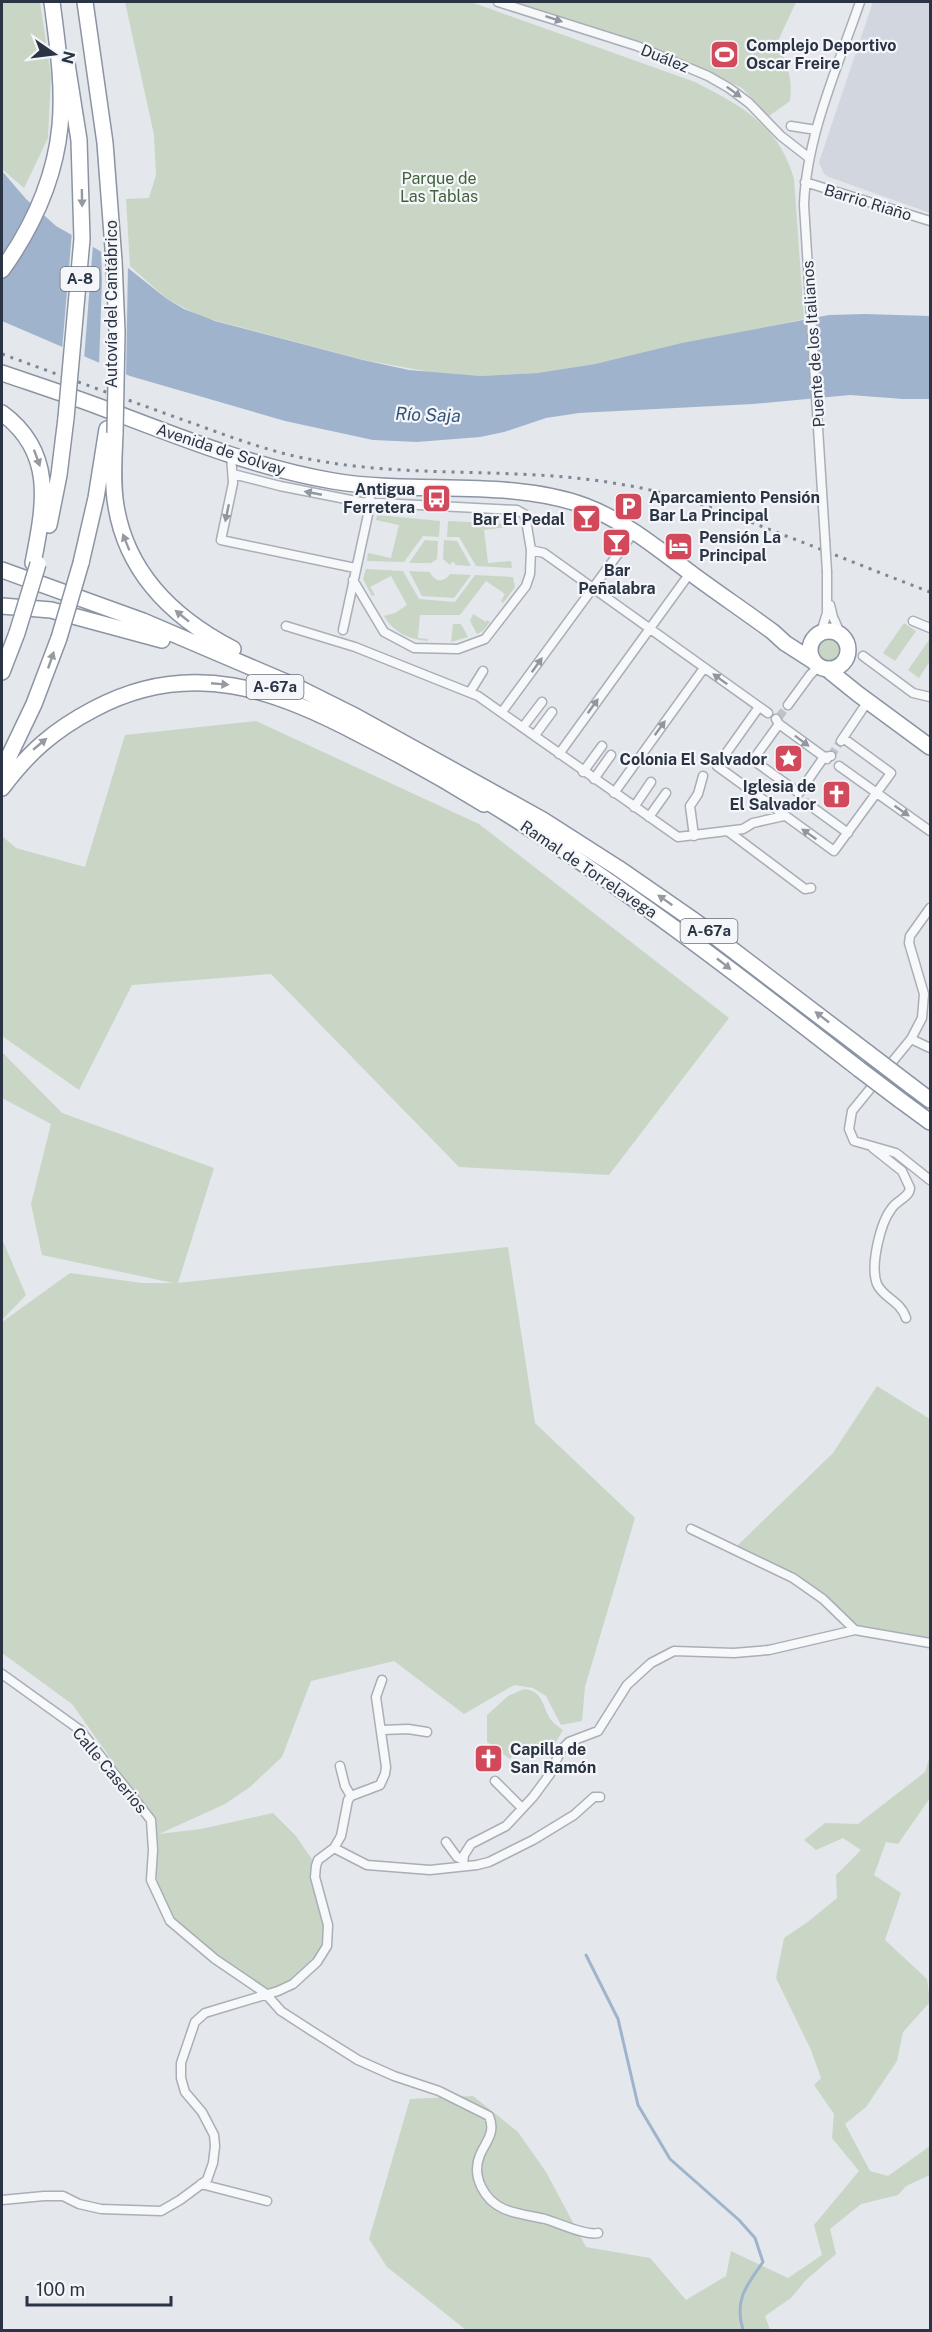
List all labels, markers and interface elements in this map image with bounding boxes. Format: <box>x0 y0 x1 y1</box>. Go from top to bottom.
one-way arrow <box>545 15 563 24</box>
north arrow <box>24 24 84 84</box>
place label: Complejo Deportivo Oscar Freire <box>746 36 897 73</box>
sports icon: Complejo Deportivo Oscar Freire <box>709 38 741 70</box>
street label: Duález <box>638 40 692 77</box>
text: N <box>57 49 79 66</box>
one-way arrow <box>725 86 741 98</box>
park label: Parque de Las Tablas <box>400 169 478 206</box>
street label: Barrio Riaño <box>822 180 914 225</box>
one-way arrow <box>77 189 87 208</box>
street label: Autovía del Cantábrico <box>102 220 121 388</box>
street label: Puente de los Italianos <box>798 260 829 428</box>
road number: A-8 <box>60 267 100 291</box>
water label: Río Saja <box>395 403 461 426</box>
street label: Avenida de Solvay <box>154 420 288 479</box>
one-way arrow <box>32 450 42 468</box>
place label: Antigua Ferretera <box>343 480 415 517</box>
bus stop icon: Antigua Ferretera <box>420 482 452 514</box>
one-way arrow <box>303 488 322 497</box>
place label: Aparcamiento Pensión Bar La Principal <box>649 488 820 525</box>
parking icon: Aparcamiento Pensión Bar La Principal <box>612 490 644 522</box>
bar icon: Bar El Pedal <box>570 503 602 535</box>
one-way arrow <box>222 504 231 523</box>
place label: Bar El Pedal <box>472 510 565 529</box>
bar icon: Bar Peñalabra <box>601 526 633 558</box>
place label: Pensión La Principal <box>699 528 781 565</box>
hotel icon: Pensión La Principal <box>662 530 694 562</box>
one-way arrow <box>121 533 131 551</box>
place label: Bar Peñalabra <box>578 561 656 598</box>
one-way arrow <box>174 609 190 622</box>
one-way arrow <box>47 651 56 669</box>
one-way arrow <box>531 657 543 673</box>
one-way arrow <box>713 673 729 685</box>
road number: A-67a <box>246 675 304 699</box>
one-way arrow <box>210 679 229 689</box>
one-way arrow <box>587 699 599 715</box>
one-way arrow <box>654 721 666 737</box>
one-way arrow <box>794 734 809 746</box>
one-way arrow <box>32 738 47 751</box>
place icon: Colonia El Salvador <box>772 743 804 775</box>
place label: Colonia El Salvador <box>619 750 767 769</box>
place label: Iglesia de El Salvador <box>730 777 816 814</box>
church icon: Iglesia de El Salvador <box>821 779 853 811</box>
one-way arrow <box>894 805 910 816</box>
street label: Ramal de Torrelavega <box>517 817 661 922</box>
one-way arrow <box>802 828 818 840</box>
one-way arrow <box>658 894 674 906</box>
road number: A-67a <box>680 919 738 943</box>
one-way arrow <box>716 958 732 971</box>
one-way arrow <box>814 1012 829 1024</box>
street label: Calle Caserios <box>68 1724 151 1817</box>
place label: Capilla de San Ramón <box>510 1740 596 1777</box>
church icon: Capilla de San Ramón <box>473 1742 505 1774</box>
scale bar <box>27 2269 171 2307</box>
text: 100 m <box>36 2279 85 2300</box>

